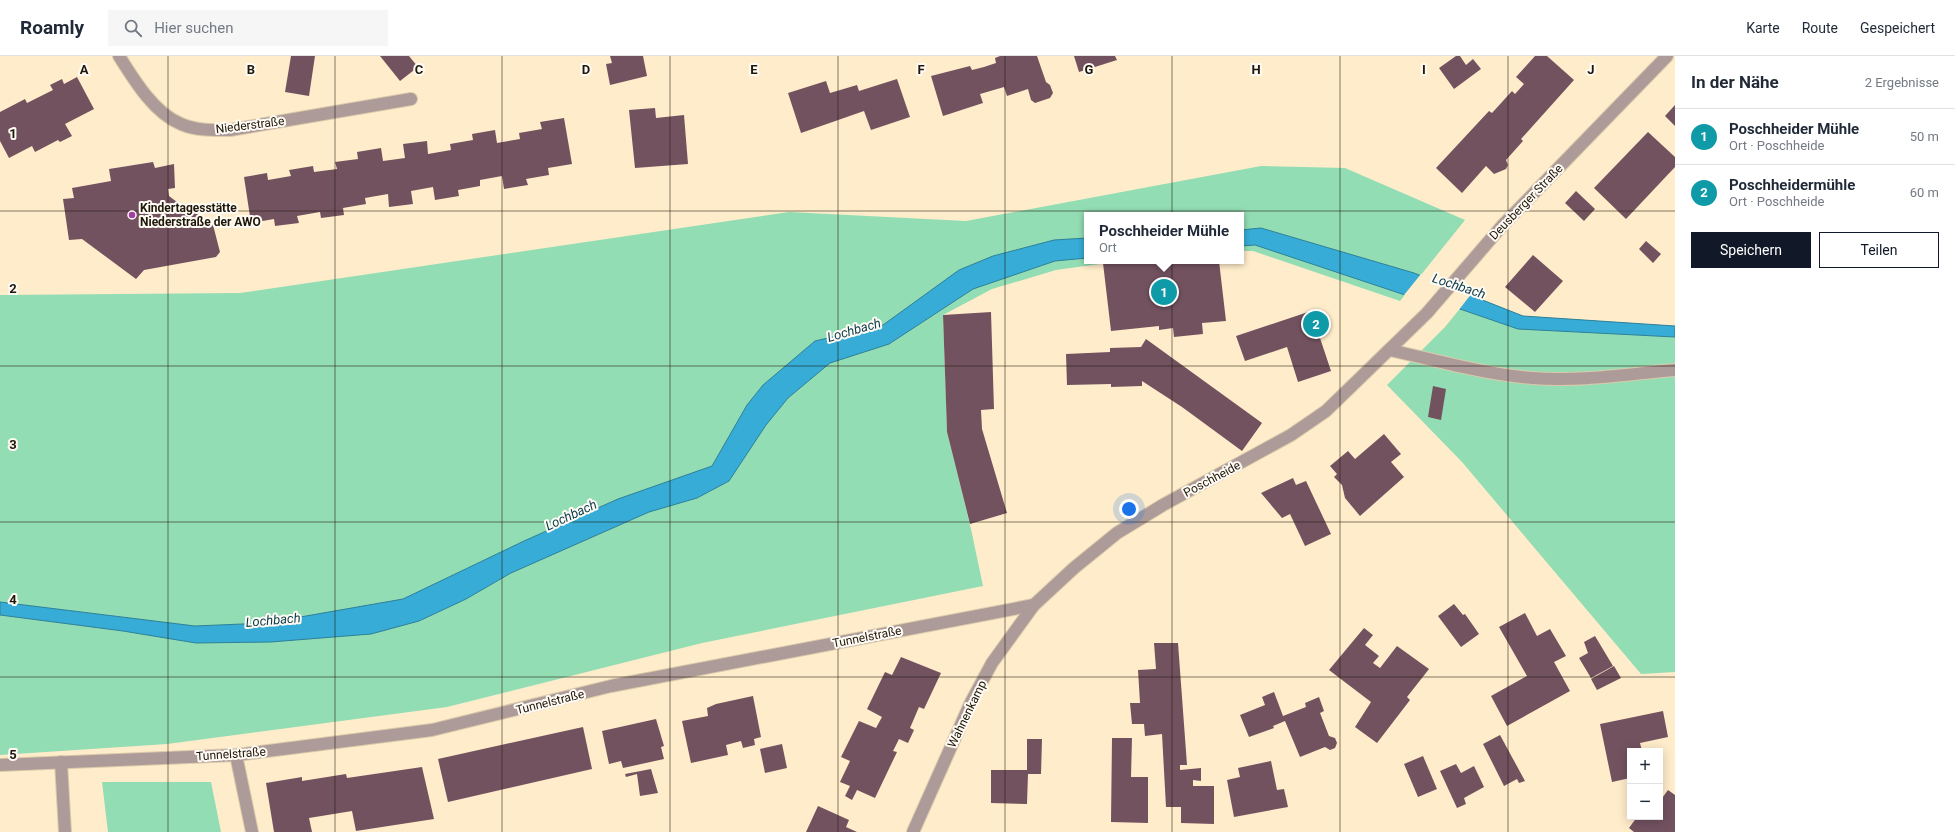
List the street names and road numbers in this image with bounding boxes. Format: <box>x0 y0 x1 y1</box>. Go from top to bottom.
street label: Niederstraße <box>215 114 285 136</box>
street label: Deusberger Straße <box>1487 161 1565 243</box>
street label: Poschheide <box>1181 458 1243 500</box>
street label: Tunnelstraße <box>831 623 903 651</box>
street label: Wahnenkamp <box>945 678 989 750</box>
street label: Tunnelstraße <box>514 687 586 717</box>
street label: Tunnelstraße <box>196 745 266 763</box>

